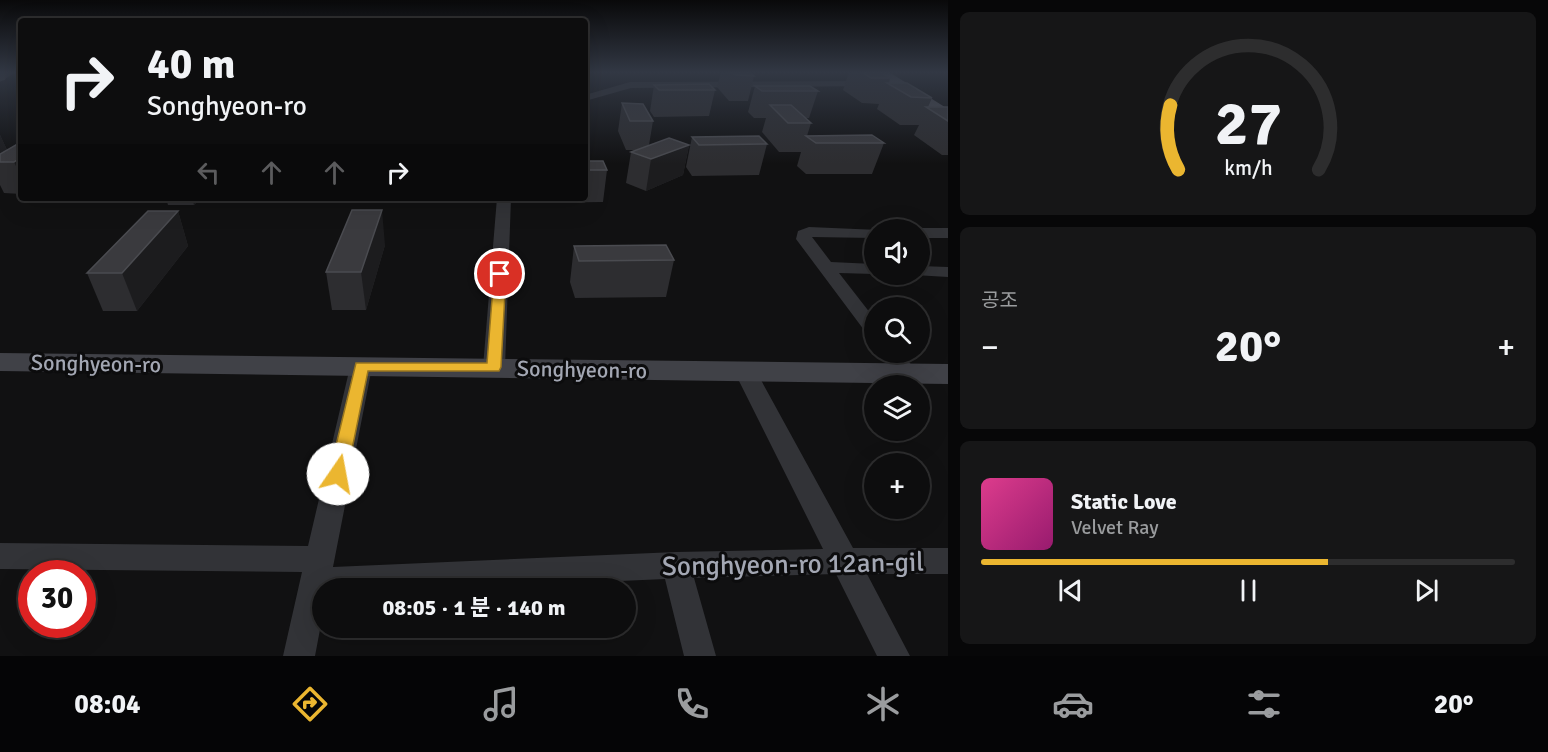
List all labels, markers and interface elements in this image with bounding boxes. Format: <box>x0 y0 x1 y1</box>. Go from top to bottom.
text: 40 m <box>147 39 236 90</box>
icon: right <box>48 42 126 120</box>
text: 27 <box>1214 86 1282 163</box>
text: Songhyeon-ro <box>147 90 307 123</box>
icon: left <box>192 156 225 189</box>
icon: ahead <box>255 156 288 189</box>
icon: ahead <box>318 156 351 189</box>
icon: right <box>381 156 414 189</box>
text: km/h <box>1224 156 1272 182</box>
map controls <box>864 219 930 519</box>
button: sound <box>864 219 930 285</box>
pin <box>474 248 525 299</box>
icon: arrive <box>483 257 516 290</box>
text: 공조 <box>981 288 1018 313</box>
button: search <box>864 297 930 363</box>
text: 20° <box>1215 319 1281 374</box>
text: − <box>981 327 999 368</box>
text: + <box>1497 327 1515 368</box>
street label: Songhyeon-ro <box>31 349 161 378</box>
street label: Songhyeon-ro <box>517 355 647 384</box>
button: layers <box>864 375 930 441</box>
position arrow <box>306 442 370 506</box>
button: + <box>864 453 930 519</box>
text: Static Love <box>1071 488 1177 515</box>
text: Velvet Ray <box>1071 515 1159 540</box>
street label: Songhyeon-ro 12an-gil <box>662 546 924 583</box>
speed limit sign: 30 <box>18 560 96 638</box>
icon: previous <box>1054 574 1087 607</box>
icon: pause <box>1232 574 1265 607</box>
icon: next <box>1410 574 1443 607</box>
text: 08:05 · 1 분 · 140 m <box>382 594 566 621</box>
icon: directions <box>289 683 331 725</box>
icon: music <box>480 683 522 725</box>
icon: phone <box>671 683 713 725</box>
icon: climate <box>862 683 904 725</box>
icon: car <box>1052 683 1094 725</box>
icon: filters <box>1243 683 1285 725</box>
text: 08:04 <box>74 688 141 721</box>
text: 20° <box>1434 688 1474 721</box>

